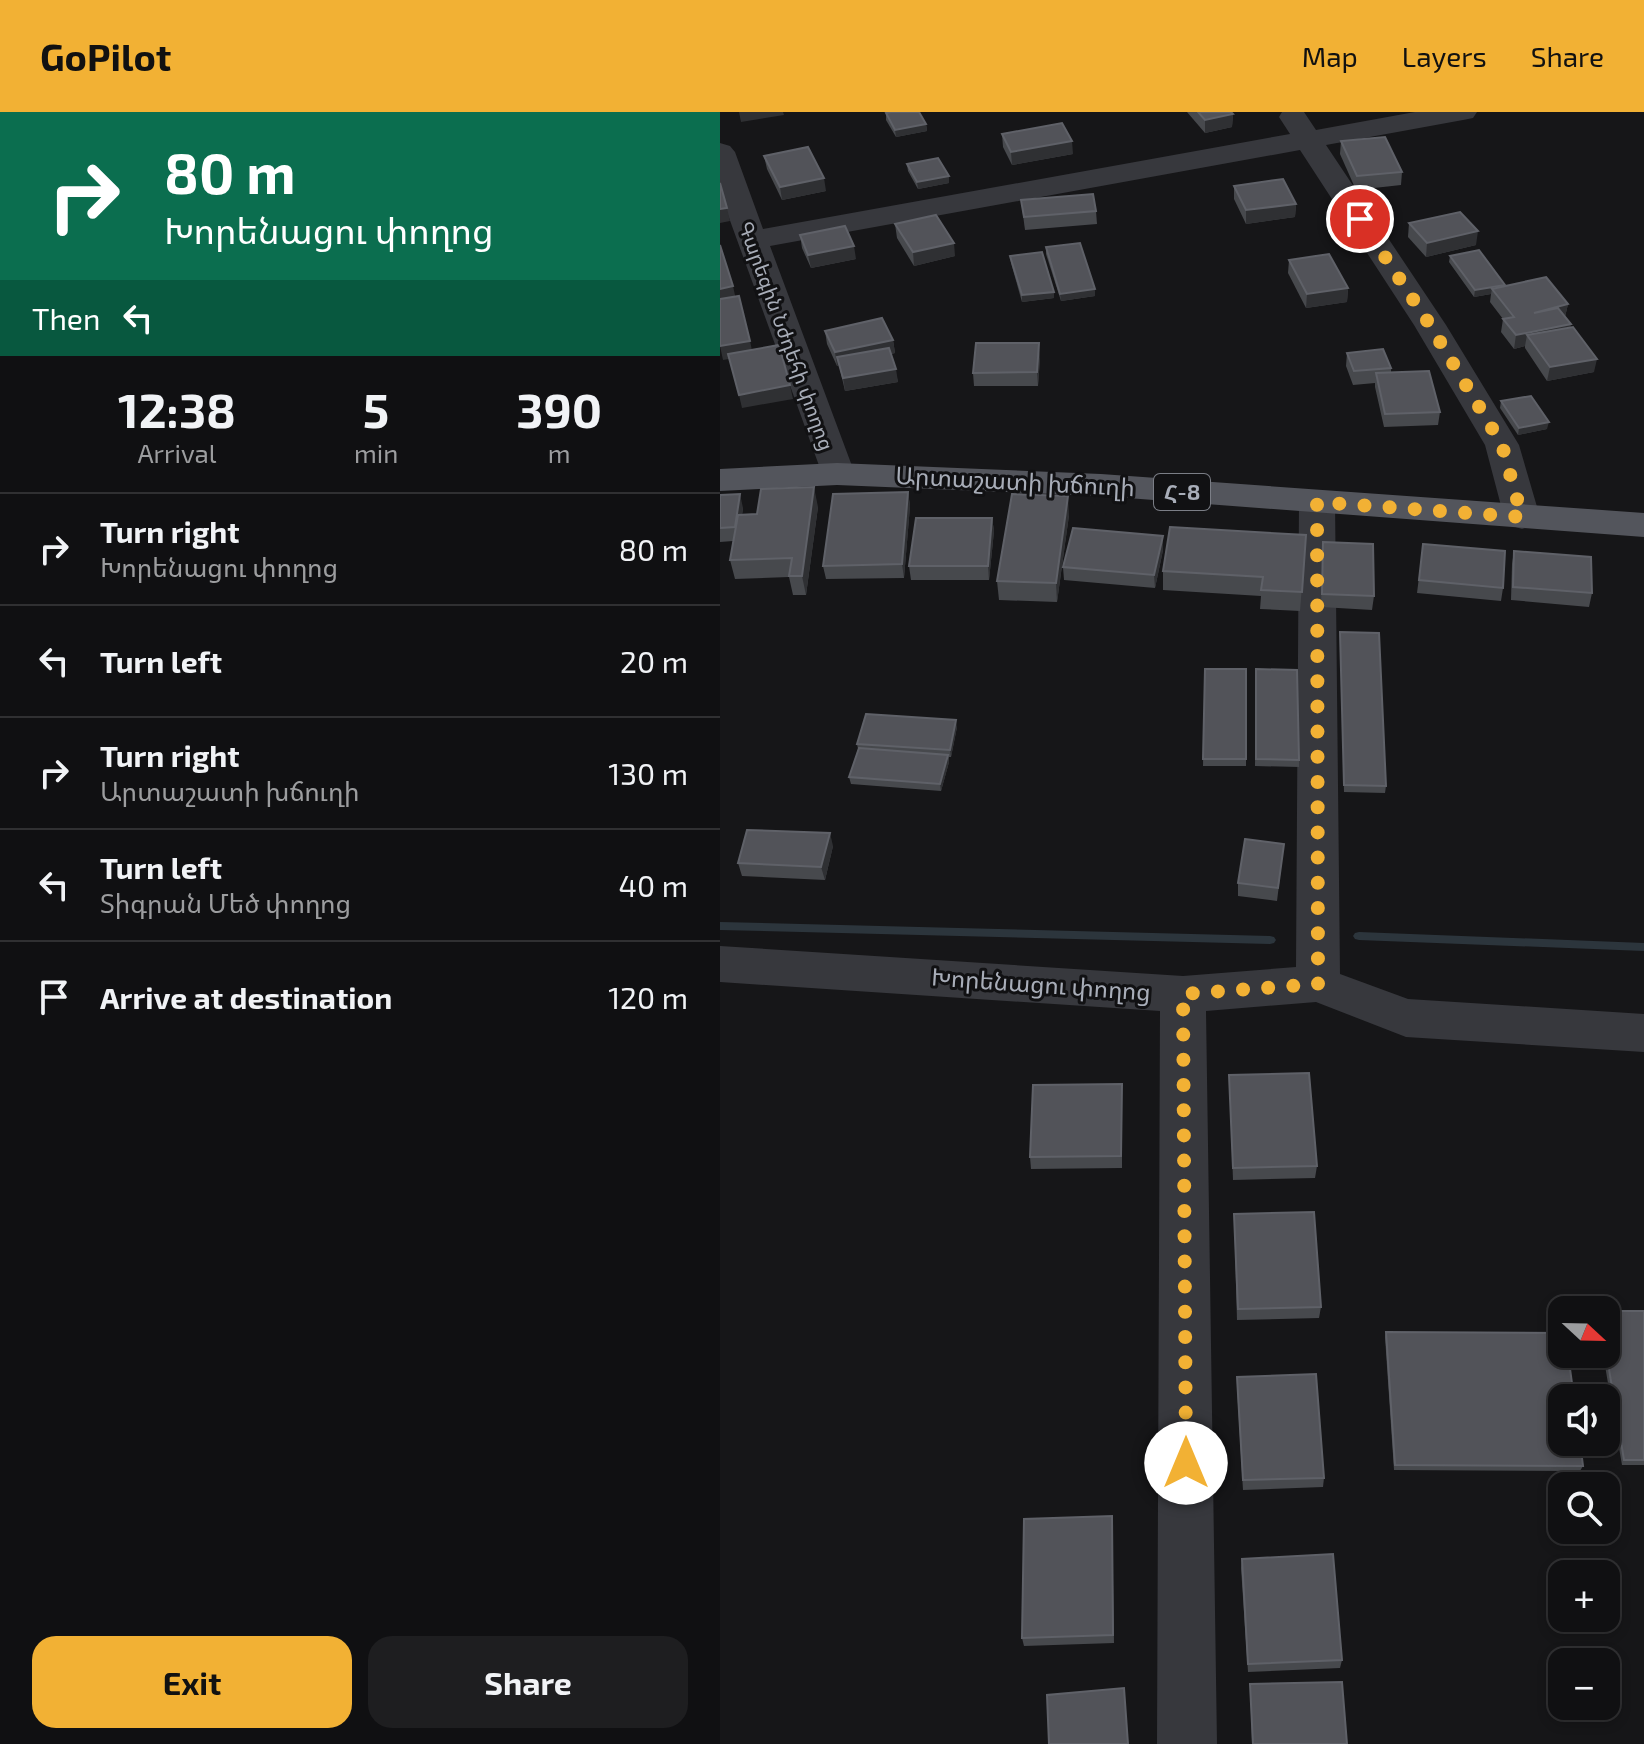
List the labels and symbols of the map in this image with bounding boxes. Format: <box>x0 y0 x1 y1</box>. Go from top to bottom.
pin <box>1326 185 1394 253</box>
street label: Գարեգին Նժդեհի փողոց <box>733 218 840 454</box>
street label: Արտաշատի խճուղի <box>895 460 1136 502</box>
road number: Հ-8 <box>1154 474 1210 510</box>
street label: Խորենացու փողոց <box>930 961 1152 1007</box>
north arrow <box>1548 1296 1620 1368</box>
position arrow <box>1144 1421 1228 1505</box>

